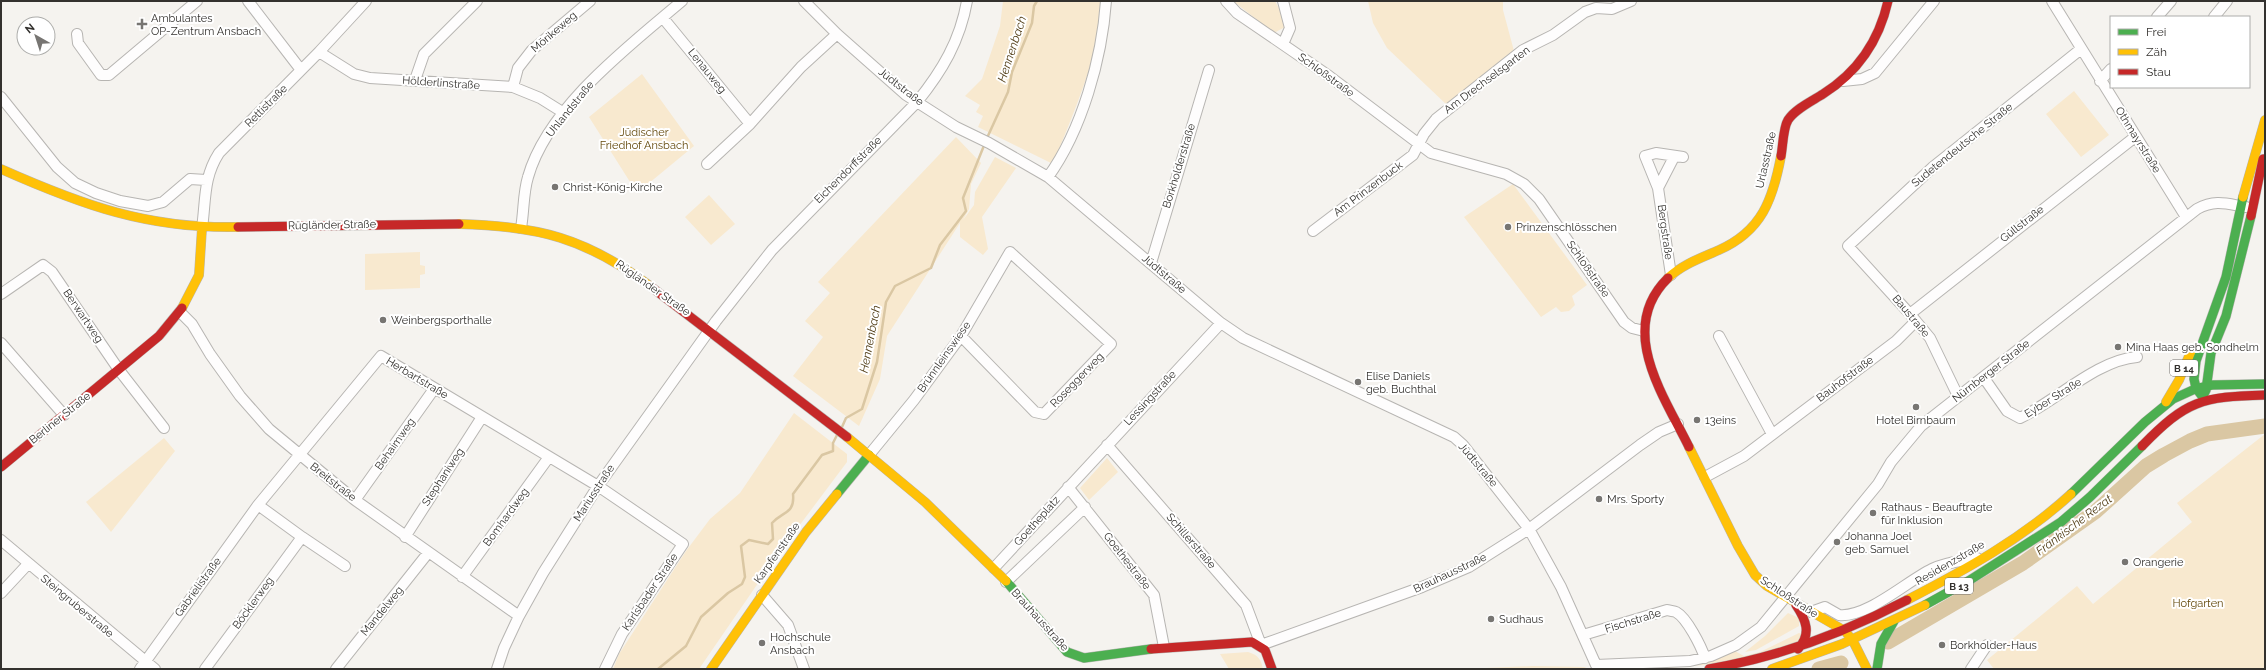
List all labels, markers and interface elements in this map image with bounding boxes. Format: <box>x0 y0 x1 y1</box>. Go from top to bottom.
street label: Mörikeweg <box>529 9 579 55</box>
place label: Ambulantes OP-Zentrum Ansbach <box>151 12 261 38</box>
water label: Hennenbach <box>995 14 1029 84</box>
north arrow <box>16 16 56 56</box>
legend <box>2110 16 2250 88</box>
marker: Ambulantes OP-Zentrum Ansbach <box>136 18 148 30</box>
text: N <box>23 21 37 36</box>
text: Frei <box>2146 25 2166 39</box>
street label: Am Drechselsgarten <box>1442 44 1532 116</box>
text: Zäh <box>2146 45 2167 59</box>
street label: Lenauweg <box>685 46 729 96</box>
street label: Schloßstraße <box>1295 50 1357 100</box>
street label: Jüdtstraße <box>876 65 927 109</box>
text: Stau <box>2146 65 2171 79</box>
street label: Hölderlinstraße <box>402 74 481 92</box>
street label: Uhlandstraße <box>543 78 597 140</box>
street label: Rettistraße <box>242 82 290 130</box>
street label: Sudetendeutsche Straße <box>1909 100 2016 190</box>
street label: Othmayrstraße <box>2112 105 2164 176</box>
street label: Borkholderstraße <box>1160 121 1198 210</box>
park label: Jüdischer Friedhof Ansbach <box>600 126 688 152</box>
street label: Urlasstraße <box>1753 130 1779 190</box>
street label: Eichendorffstraße <box>812 133 885 206</box>
street label: Am Prinzenbuck <box>1331 159 1405 219</box>
place label: Christ-König-Kirche <box>563 181 663 194</box>
marker: Christ-König-Kirche <box>550 182 560 192</box>
street label: Güllstraße <box>1998 203 2047 245</box>
street label: Bergstraße <box>1655 204 1675 261</box>
street label: Rügländer Straße <box>288 218 377 232</box>
place label: Prinzenschlösschen <box>1516 221 1617 234</box>
marker: Prinzenschlösschen <box>1503 222 1513 232</box>
street label: Schloßstraße <box>1564 238 1613 300</box>
street label: Jüdtstraße <box>1139 252 1189 297</box>
street label: Rügländer Straße <box>613 257 693 319</box>
street label: Berwartweg <box>60 287 106 345</box>
street label: Baustraße <box>1890 292 1933 340</box>
water label: Hennenbach <box>857 304 883 374</box>
place label: Weinbergsporthalle <box>391 314 492 327</box>
marker: Weinbergsporthalle <box>378 315 388 325</box>
street label: Brünnleinswiese <box>915 319 974 395</box>
street label: Nürnberger Straße <box>1950 336 2033 405</box>
place label: Mina Haas geb. Sondhelm <box>2126 341 2259 354</box>
marker: Mina Haas geb. Sondhelm <box>2113 342 2123 352</box>
street label: Roseggerweg <box>1048 350 1106 410</box>
street label: Bauhofstraße <box>1814 353 1876 405</box>
street label: Herbartstraße <box>384 354 451 402</box>
road number: B 14 <box>2170 360 2198 376</box>
street label: Lessingstraße <box>1121 367 1179 428</box>
place label: Elise Daniels geb. Buchthal <box>1366 370 1436 396</box>
street label: Eyber Straße <box>2022 375 2084 421</box>
marker: Elise Daniels geb. Buchthal <box>1353 377 1363 387</box>
street label: Berliner Straße <box>27 389 94 447</box>
marker: Hotel Birnbaum <box>1911 402 1921 412</box>
place label: 13eins <box>1705 414 1736 427</box>
place label: Hotel Birnbaum <box>1876 414 1956 427</box>
street label: Behaimweg <box>372 415 418 473</box>
marker: 13eins <box>1692 415 1702 425</box>
street label: Jüdtstraße <box>1456 440 1501 490</box>
street label: Stephaniweg <box>419 446 467 508</box>
street label: Breitstraße <box>307 460 359 504</box>
street label: Mariusstraße <box>571 462 617 524</box>
street label: Bomhardweg <box>480 485 532 549</box>
water label: Fränkische Rezat <box>2033 492 2115 558</box>
street label: Goetheplatz <box>1011 493 1063 548</box>
place label: Mrs. Sporty <box>1607 493 1664 506</box>
marker: Mrs. Sporty <box>1594 494 1604 504</box>
place label: Rathaus - Beauftragte für Inklusion <box>1881 501 1993 527</box>
marker: Rathaus - Beauftragte für Inklusion <box>1868 508 1878 518</box>
street label: Schillerstraße <box>1163 511 1219 572</box>
street label: Karpfenstraße <box>751 520 803 586</box>
street label: Goethestraße <box>1101 530 1154 593</box>
place label: Johanna Joel geb. Samuel <box>1845 530 1912 556</box>
marker: Johanna Joel geb. Samuel <box>1832 537 1842 547</box>
street label: Residenzstraße <box>1913 538 1987 588</box>
street label: Karlsbader Straße <box>619 550 681 633</box>
street label: Brauhausstraße <box>1411 550 1489 596</box>
street label: Gabrielistraße <box>172 554 224 619</box>
place label: Orangerie <box>2133 556 2184 569</box>
marker: Orangerie <box>2120 557 2130 567</box>
street label: Steingruberstraße <box>38 572 116 641</box>
street label: Böcklerweg <box>230 574 276 632</box>
street label: Schloßstraße <box>1758 574 1821 621</box>
road number: B 13 <box>1945 578 1973 594</box>
street label: Mandelweg <box>358 584 406 638</box>
street label: Brauhausstraße <box>1009 586 1072 654</box>
park label: Hofgarten <box>2172 597 2224 610</box>
street label: Fischstraße <box>1603 606 1663 636</box>
place label: Sudhaus <box>1499 613 1543 626</box>
marker: Sudhaus <box>1486 614 1496 624</box>
place label: Hochschule Ansbach <box>770 631 831 657</box>
marker: Hochschule Ansbach <box>757 638 767 648</box>
place label: Borkholder-Haus <box>1950 639 2037 652</box>
marker: Borkholder-Haus <box>1937 640 1947 650</box>

